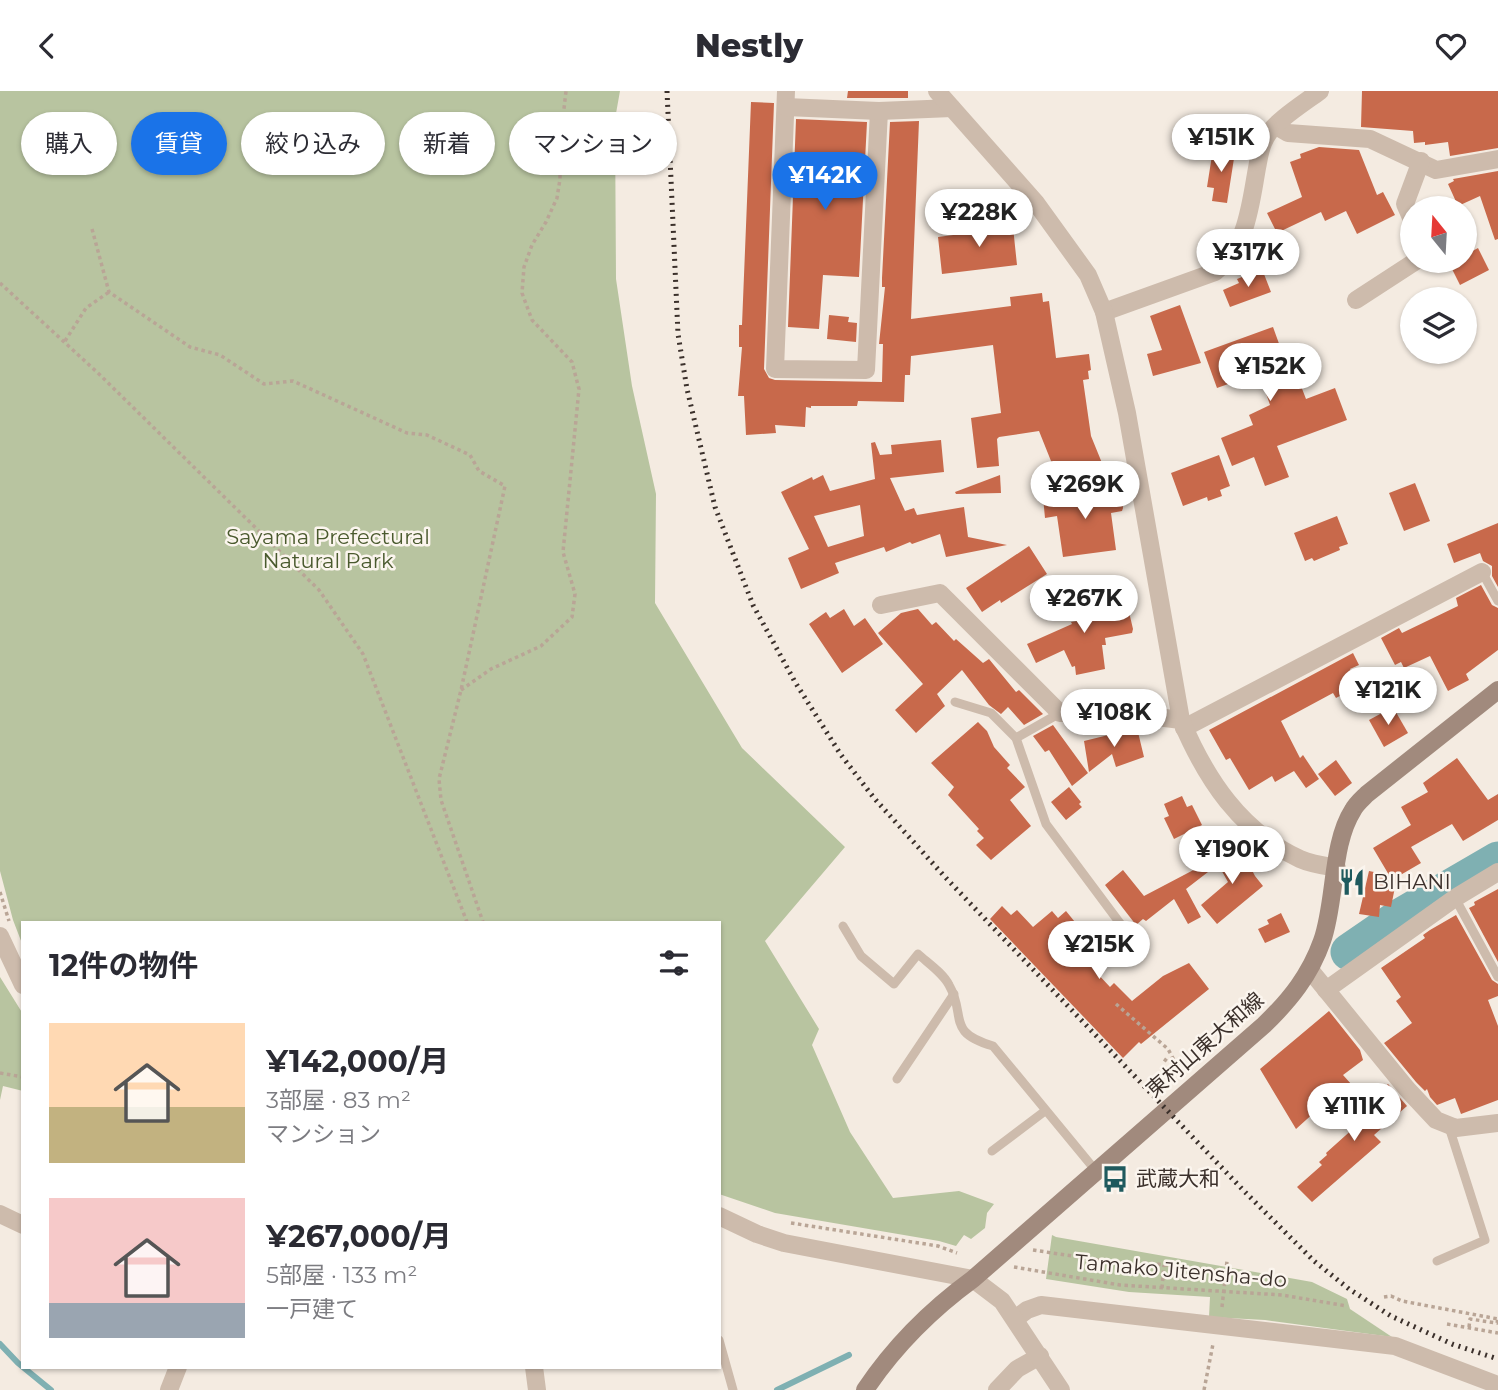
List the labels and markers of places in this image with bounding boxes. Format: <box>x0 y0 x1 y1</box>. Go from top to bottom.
pin: ¥151K <box>1172 115 1270 174</box>
pin: ¥142K <box>776 152 874 212</box>
pin: ¥228K <box>930 190 1028 249</box>
pin: ¥317K <box>1199 229 1297 289</box>
pin: ¥152K <box>1221 343 1319 403</box>
pin: ¥269K <box>1036 461 1134 521</box>
pin: ¥267K <box>1035 575 1133 635</box>
pin: ¥121K <box>1339 667 1437 727</box>
pin: ¥108K <box>1065 689 1163 749</box>
pin: ¥190K <box>1183 827 1281 886</box>
restaurant icon: BIHANI <box>1337 867 1367 897</box>
place label: BIHANI <box>1373 869 1451 894</box>
pin: ¥215K <box>1050 921 1148 981</box>
pin: ¥111K <box>1305 1083 1403 1143</box>
bus stop icon: 武蔵大和 <box>1100 1164 1130 1194</box>
place label: 武蔵大和 <box>1136 1166 1220 1191</box>

